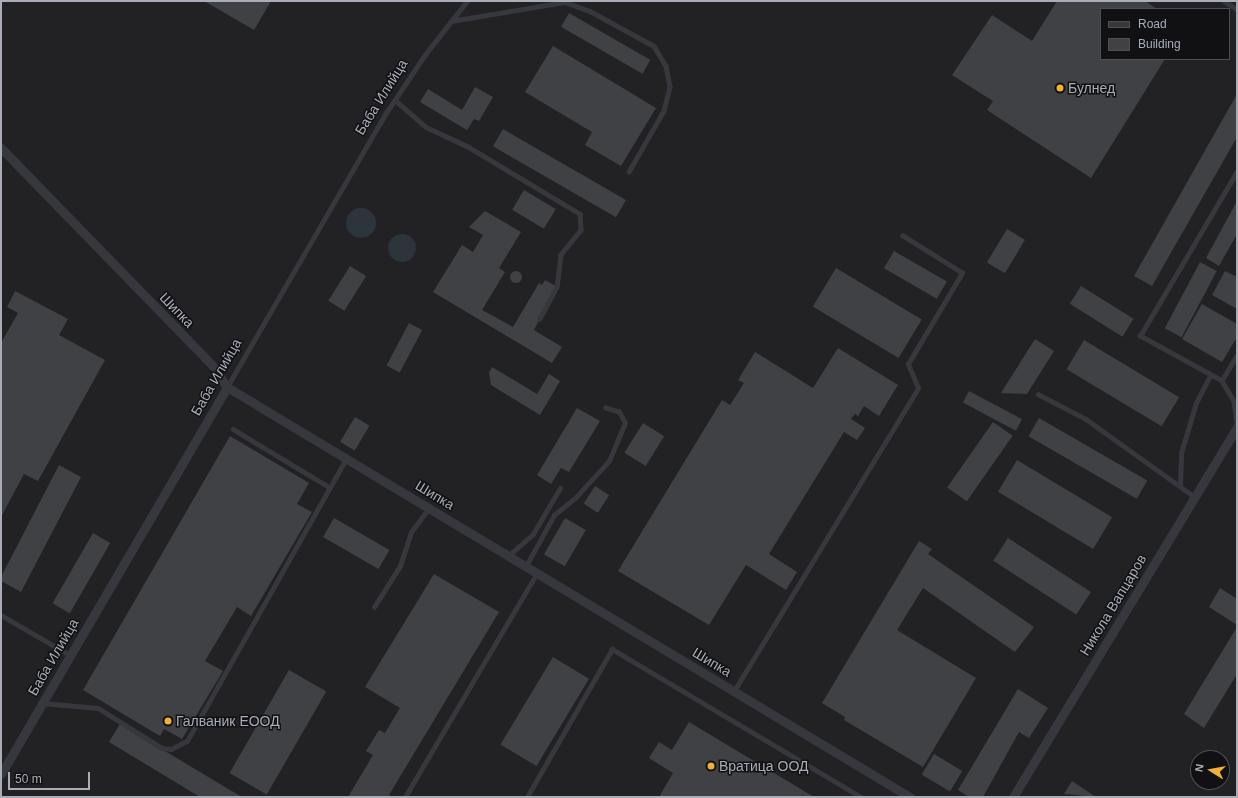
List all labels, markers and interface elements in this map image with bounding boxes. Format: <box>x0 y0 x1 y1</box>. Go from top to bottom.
legend <box>1100 8 1230 60</box>
text: Road <box>1138 17 1167 31</box>
text: Building <box>1138 37 1181 51</box>
street label: Баба Илийца <box>351 56 411 138</box>
place label: Булнед <box>1068 80 1115 96</box>
marker: Булнед <box>1055 83 1065 93</box>
street label: Шипка <box>156 289 198 331</box>
street label: Баба Илийца <box>187 336 245 418</box>
street label: Шипка <box>412 477 458 513</box>
street label: Никола Вапцаров <box>1076 551 1150 659</box>
street label: Баба Илийца <box>24 616 82 698</box>
street label: Шипка <box>689 644 735 680</box>
place label: Галваник ЕООД <box>176 713 280 729</box>
marker: Галваник ЕООД <box>163 716 173 726</box>
north arrow <box>1190 750 1230 790</box>
place label: Вратица ООД <box>719 758 808 774</box>
marker: Вратица ООД <box>706 761 716 771</box>
text: N <box>1193 763 1206 773</box>
scale bar <box>10 764 92 790</box>
text: 50 m <box>15 772 42 786</box>

